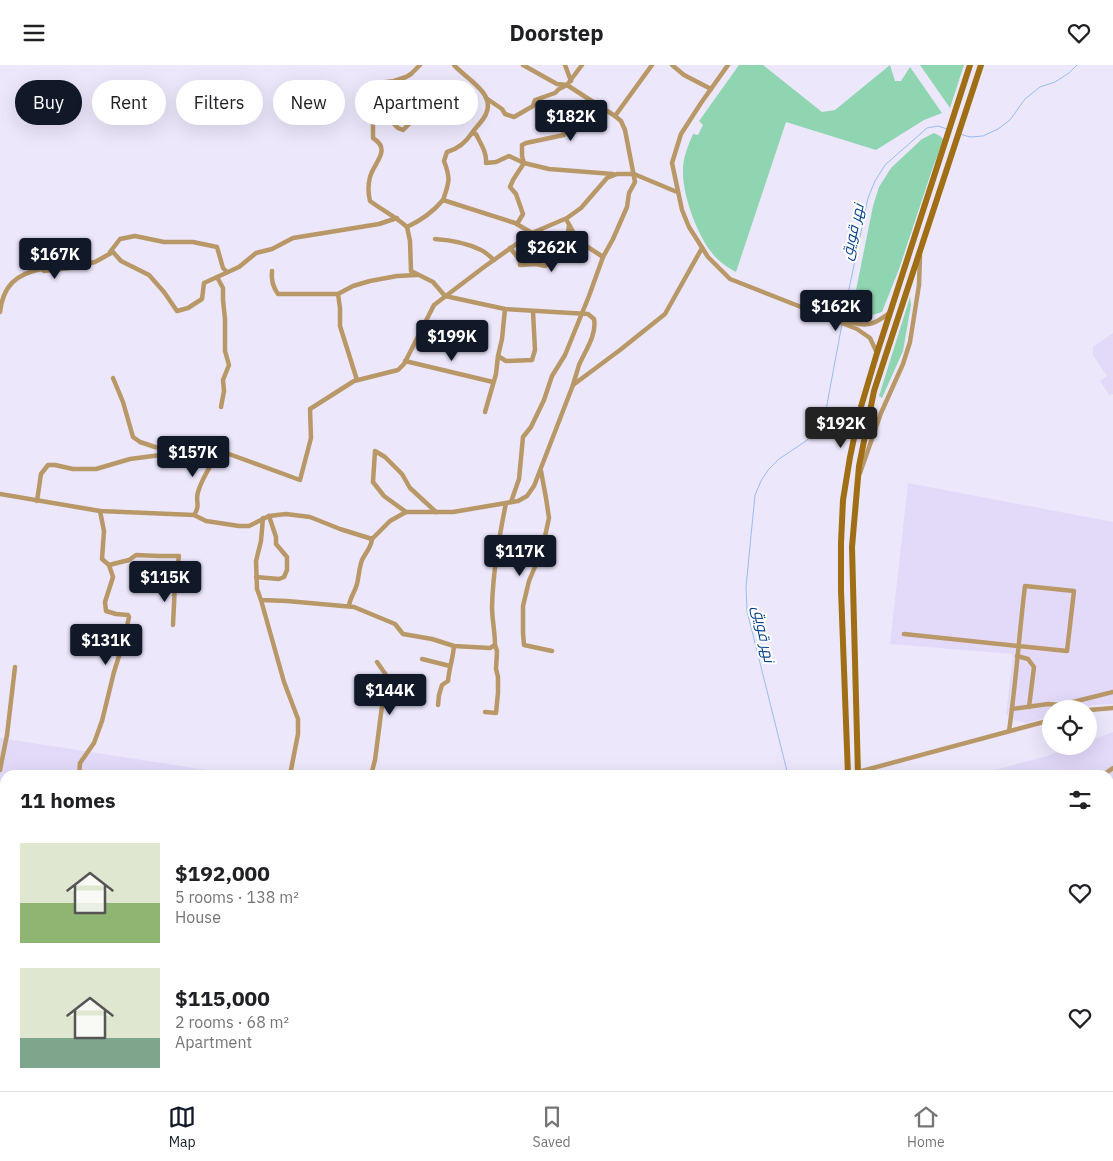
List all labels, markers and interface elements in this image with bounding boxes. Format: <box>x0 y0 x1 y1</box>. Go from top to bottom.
text: Doorstep <box>509 18 604 47</box>
icon: menu <box>20 19 48 47</box>
icon: heart <box>1065 19 1093 47</box>
chip: Buy <box>15 80 82 125</box>
chip: Rent <box>92 80 166 125</box>
chip: Filters <box>176 80 263 125</box>
chip: New <box>273 80 345 125</box>
chip: Apartment <box>355 80 478 125</box>
pin: $182K <box>536 99 606 142</box>
text: $182K <box>546 106 596 126</box>
water label: نهر قويق <box>836 200 868 262</box>
pin: $262K <box>517 231 587 273</box>
pin: $167K <box>20 237 90 280</box>
text: $262K <box>527 237 577 257</box>
text: $167K <box>30 244 80 264</box>
pin: $162K <box>801 289 871 332</box>
text: $162K <box>811 296 861 316</box>
pin: $199K <box>417 319 487 362</box>
text: $199K <box>427 326 477 346</box>
pin: $192K <box>806 407 876 449</box>
text: $192K <box>816 413 866 433</box>
pin: $157K <box>158 435 228 478</box>
text: $157K <box>168 442 218 462</box>
pin: $117K <box>485 535 555 577</box>
text: $117K <box>495 541 545 561</box>
pin: $115K <box>130 561 200 603</box>
text: $115K <box>140 567 190 587</box>
water label: نهر قويق <box>749 604 780 666</box>
pin: $131K <box>71 623 141 666</box>
text: $131K <box>81 630 131 650</box>
pin: $144K <box>355 673 425 716</box>
text: $144K <box>365 680 415 700</box>
map controls <box>1042 700 1097 755</box>
button: locate <box>1042 700 1097 755</box>
text: 11 homes <box>20 786 116 814</box>
icon: filters <box>1066 786 1094 814</box>
text: $192,000 <box>175 859 270 887</box>
icon: home <box>60 863 120 923</box>
icon: heart <box>1066 879 1094 907</box>
text: 5 rooms · 138 m² <box>175 887 299 907</box>
text: House <box>175 907 221 927</box>
text: $115,000 <box>175 984 270 1012</box>
icon: home <box>60 988 120 1048</box>
icon: heart <box>1066 1004 1094 1032</box>
text: 2 rooms · 68 m² <box>175 1012 289 1032</box>
text: Apartment <box>175 1032 252 1052</box>
tab: Map <box>168 1103 196 1151</box>
tab: Saved <box>533 1103 571 1151</box>
tab: Home <box>907 1103 945 1151</box>

